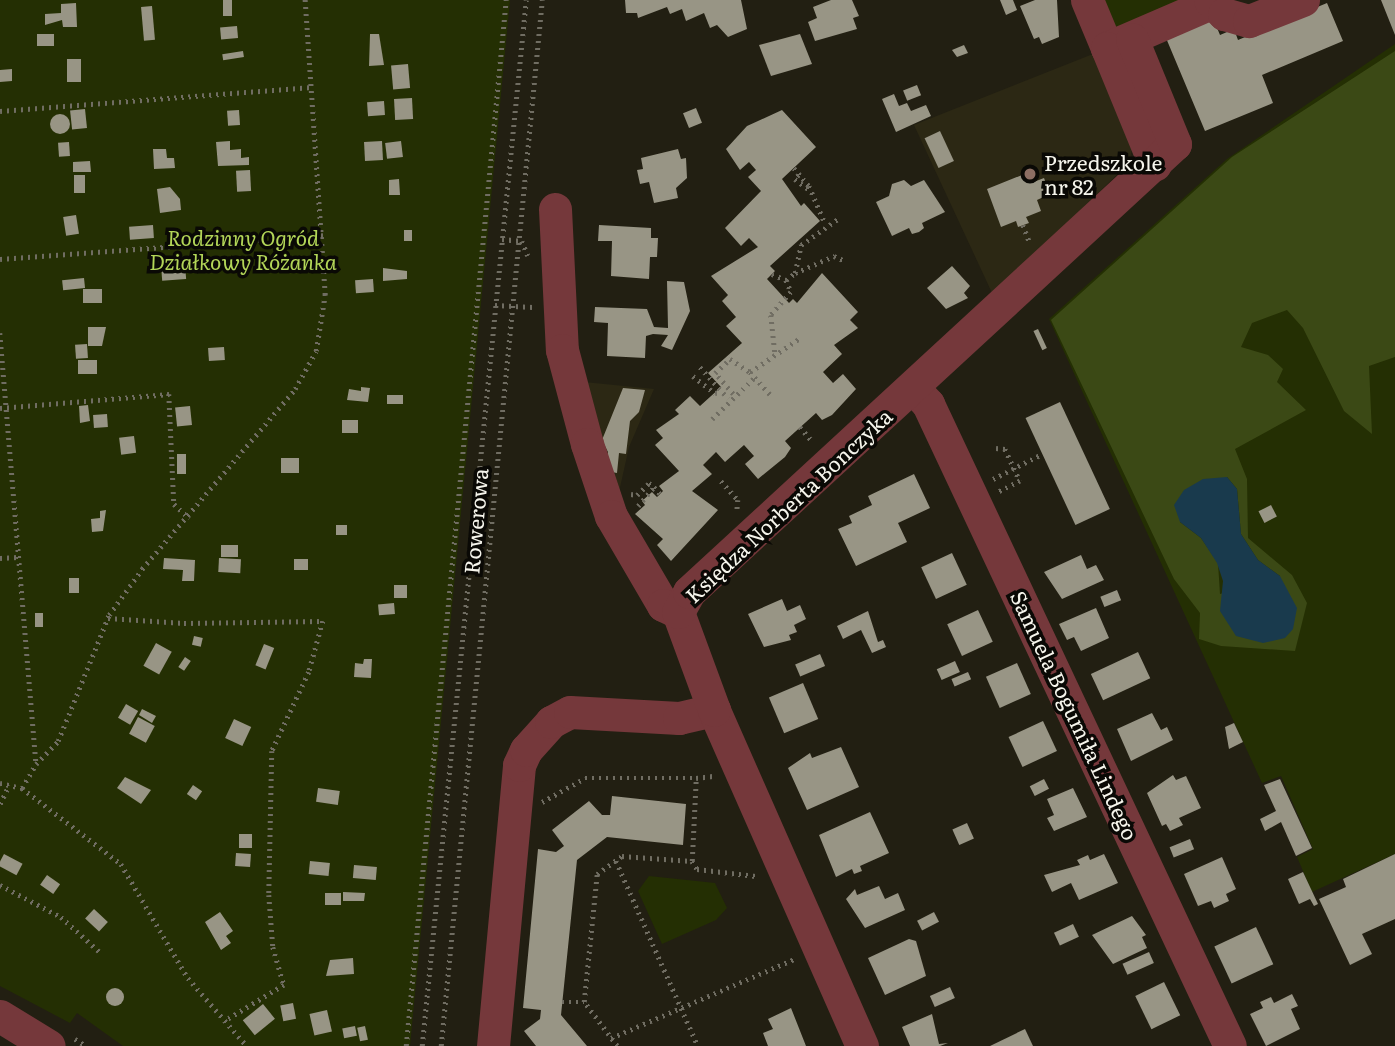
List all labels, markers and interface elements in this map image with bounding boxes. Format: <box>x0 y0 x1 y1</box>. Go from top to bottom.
place label: Przedszkole nr 82 <box>1044 149 1162 199</box>
marker: Przedszkole nr 82 <box>1022 166 1038 182</box>
park label: Rodzinny Ogród Działkowy Różanka <box>149 224 337 274</box>
street label: Księdza Norberta Bonczyka <box>680 403 896 607</box>
street label: Rowerowa <box>458 467 492 575</box>
street label: Samuela Bogumiła Lindego <box>1006 586 1144 844</box>

